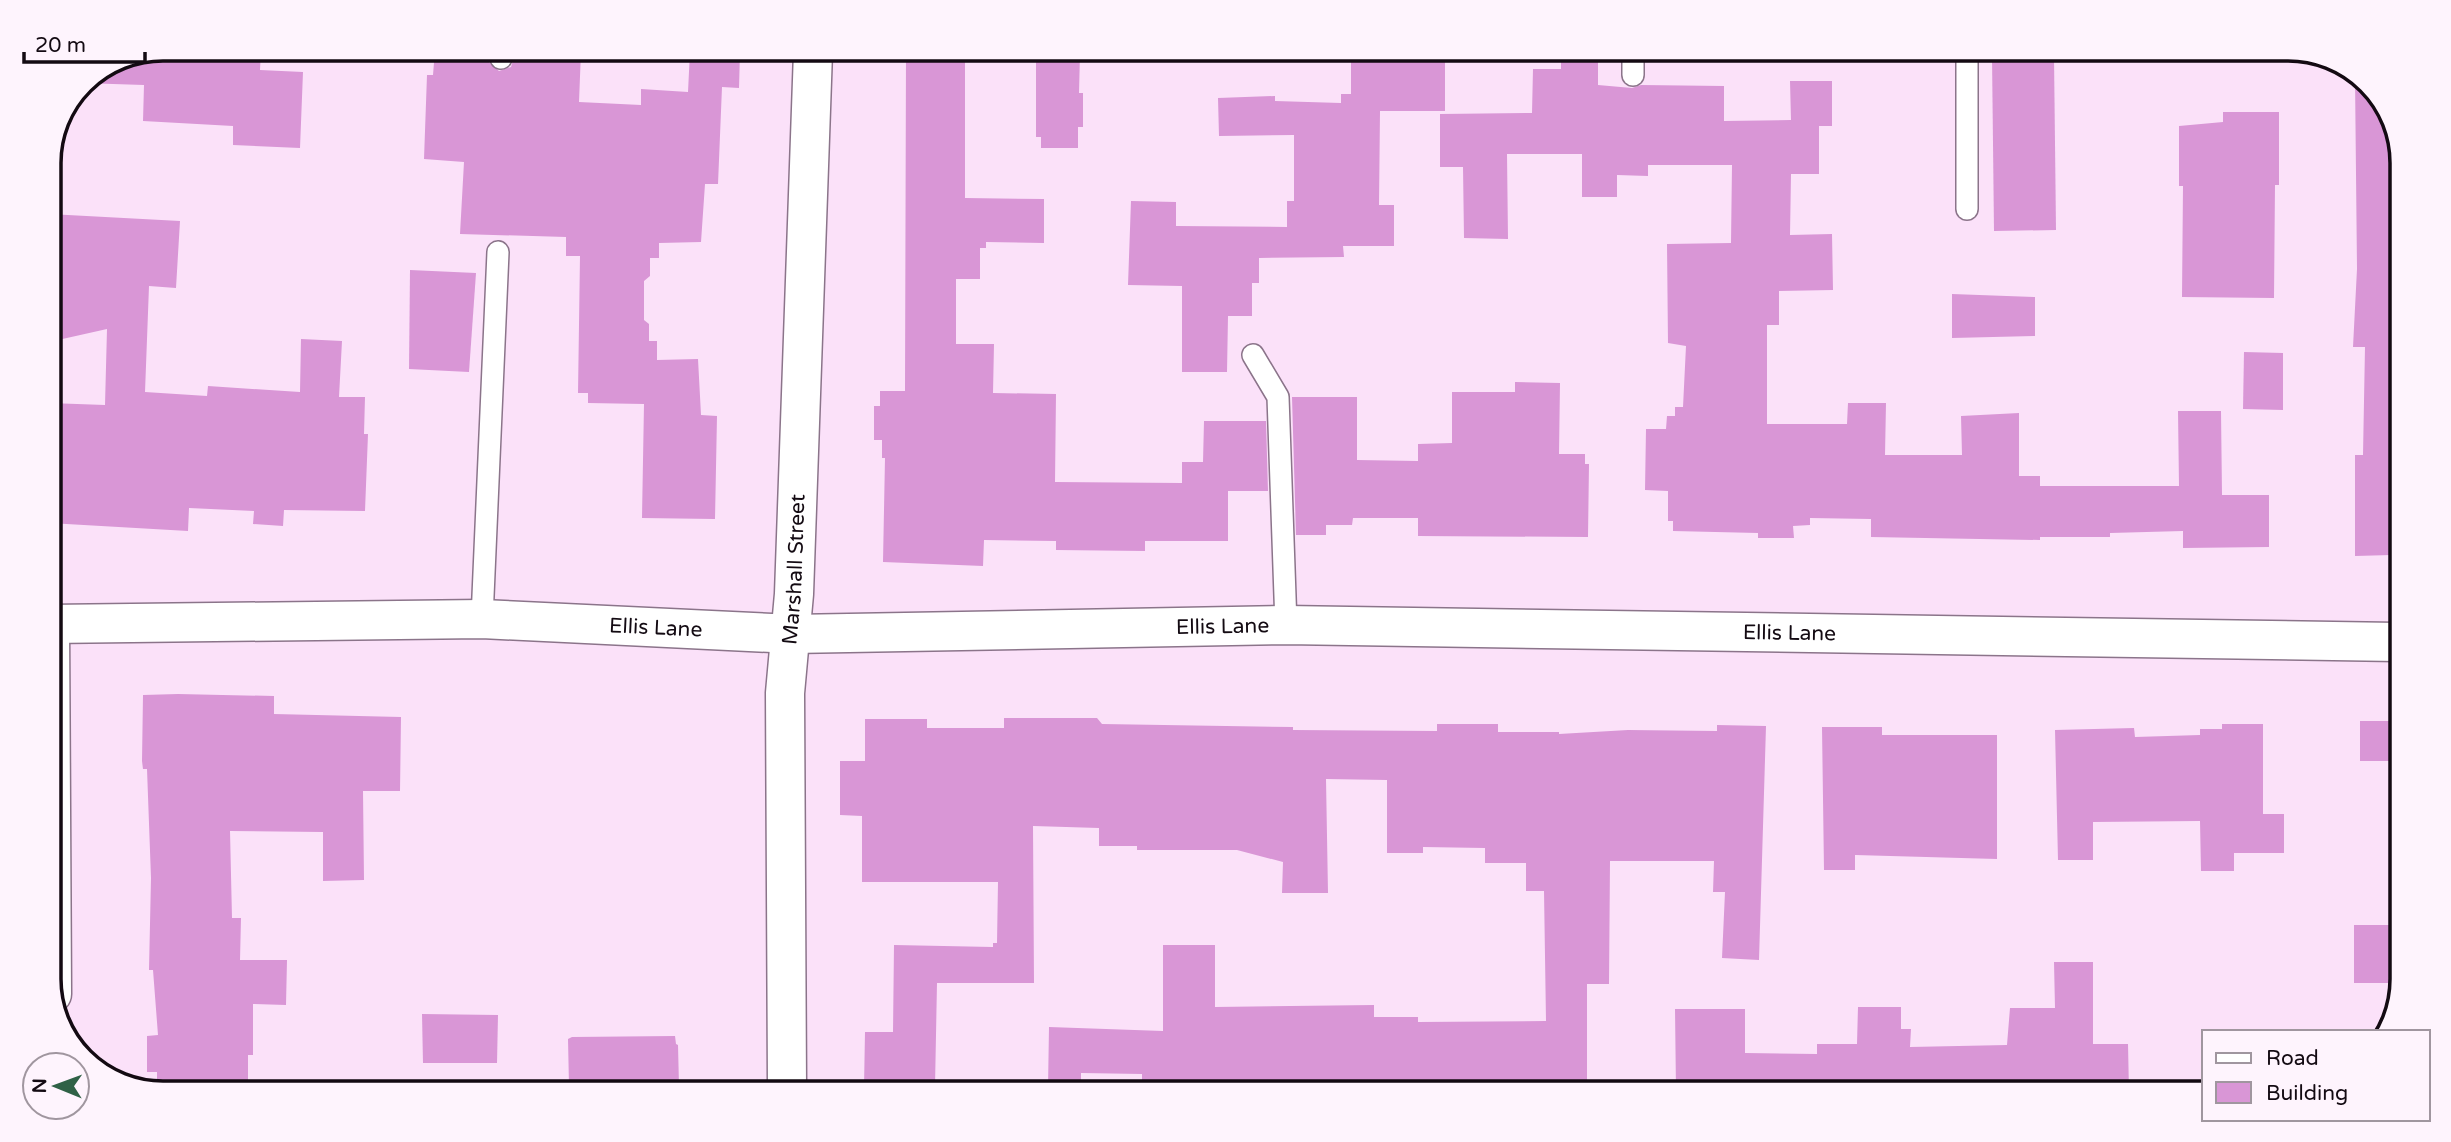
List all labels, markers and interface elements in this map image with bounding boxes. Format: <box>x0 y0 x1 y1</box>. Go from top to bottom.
scale bar <box>24 21 145 65</box>
text: 20 m <box>35 33 86 58</box>
street label: Marshall Street <box>777 494 810 646</box>
street label: Ellis Lane <box>609 613 703 642</box>
street label: Ellis Lane <box>1176 613 1270 640</box>
street label: Ellis Lane <box>1743 619 1836 646</box>
legend <box>2202 1030 2430 1121</box>
text: Road <box>2266 1046 2319 1071</box>
north arrow <box>21 1051 91 1121</box>
text: N <box>29 1078 51 1094</box>
text: Building <box>2266 1081 2348 1106</box>

